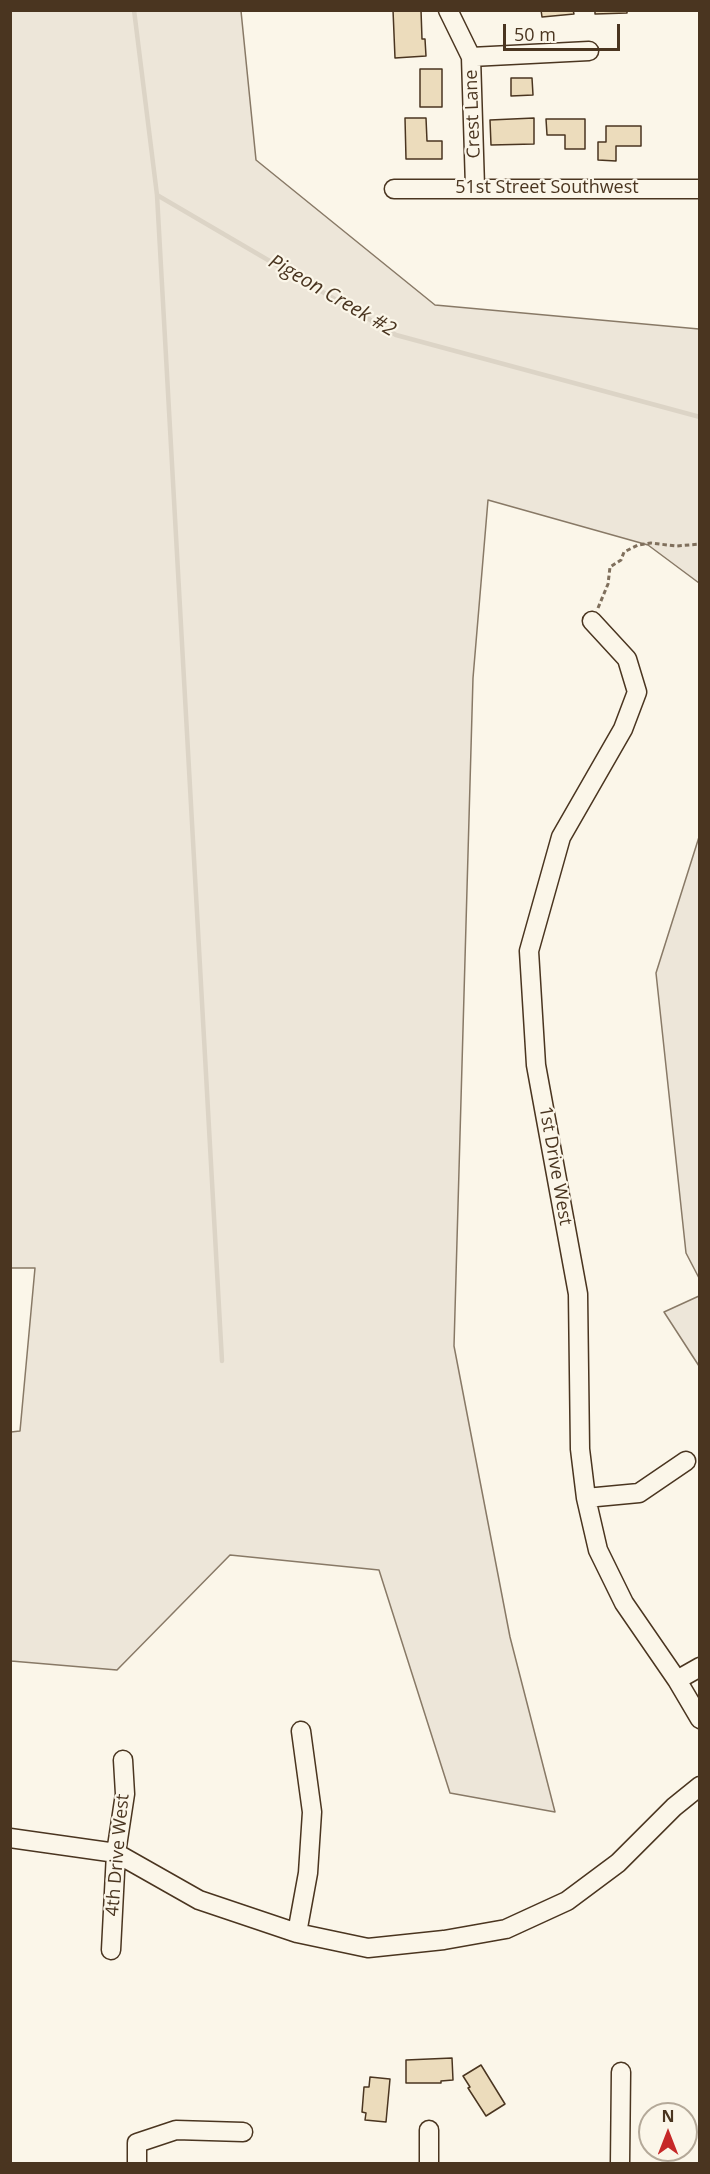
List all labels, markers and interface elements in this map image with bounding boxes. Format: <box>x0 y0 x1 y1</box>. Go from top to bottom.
scale bar <box>506 12 623 50</box>
text: 50 m <box>514 22 556 46</box>
street label: Crest Lane <box>461 69 485 159</box>
street label: 51st Street Southwest <box>455 177 639 199</box>
water label: Pigeon Creek #2 <box>264 250 400 342</box>
street label: 1st Drive West <box>534 1105 576 1227</box>
street label: 4th Drive West <box>102 1793 134 1917</box>
north arrow <box>638 2102 698 2162</box>
text: N <box>661 2105 675 2127</box>

